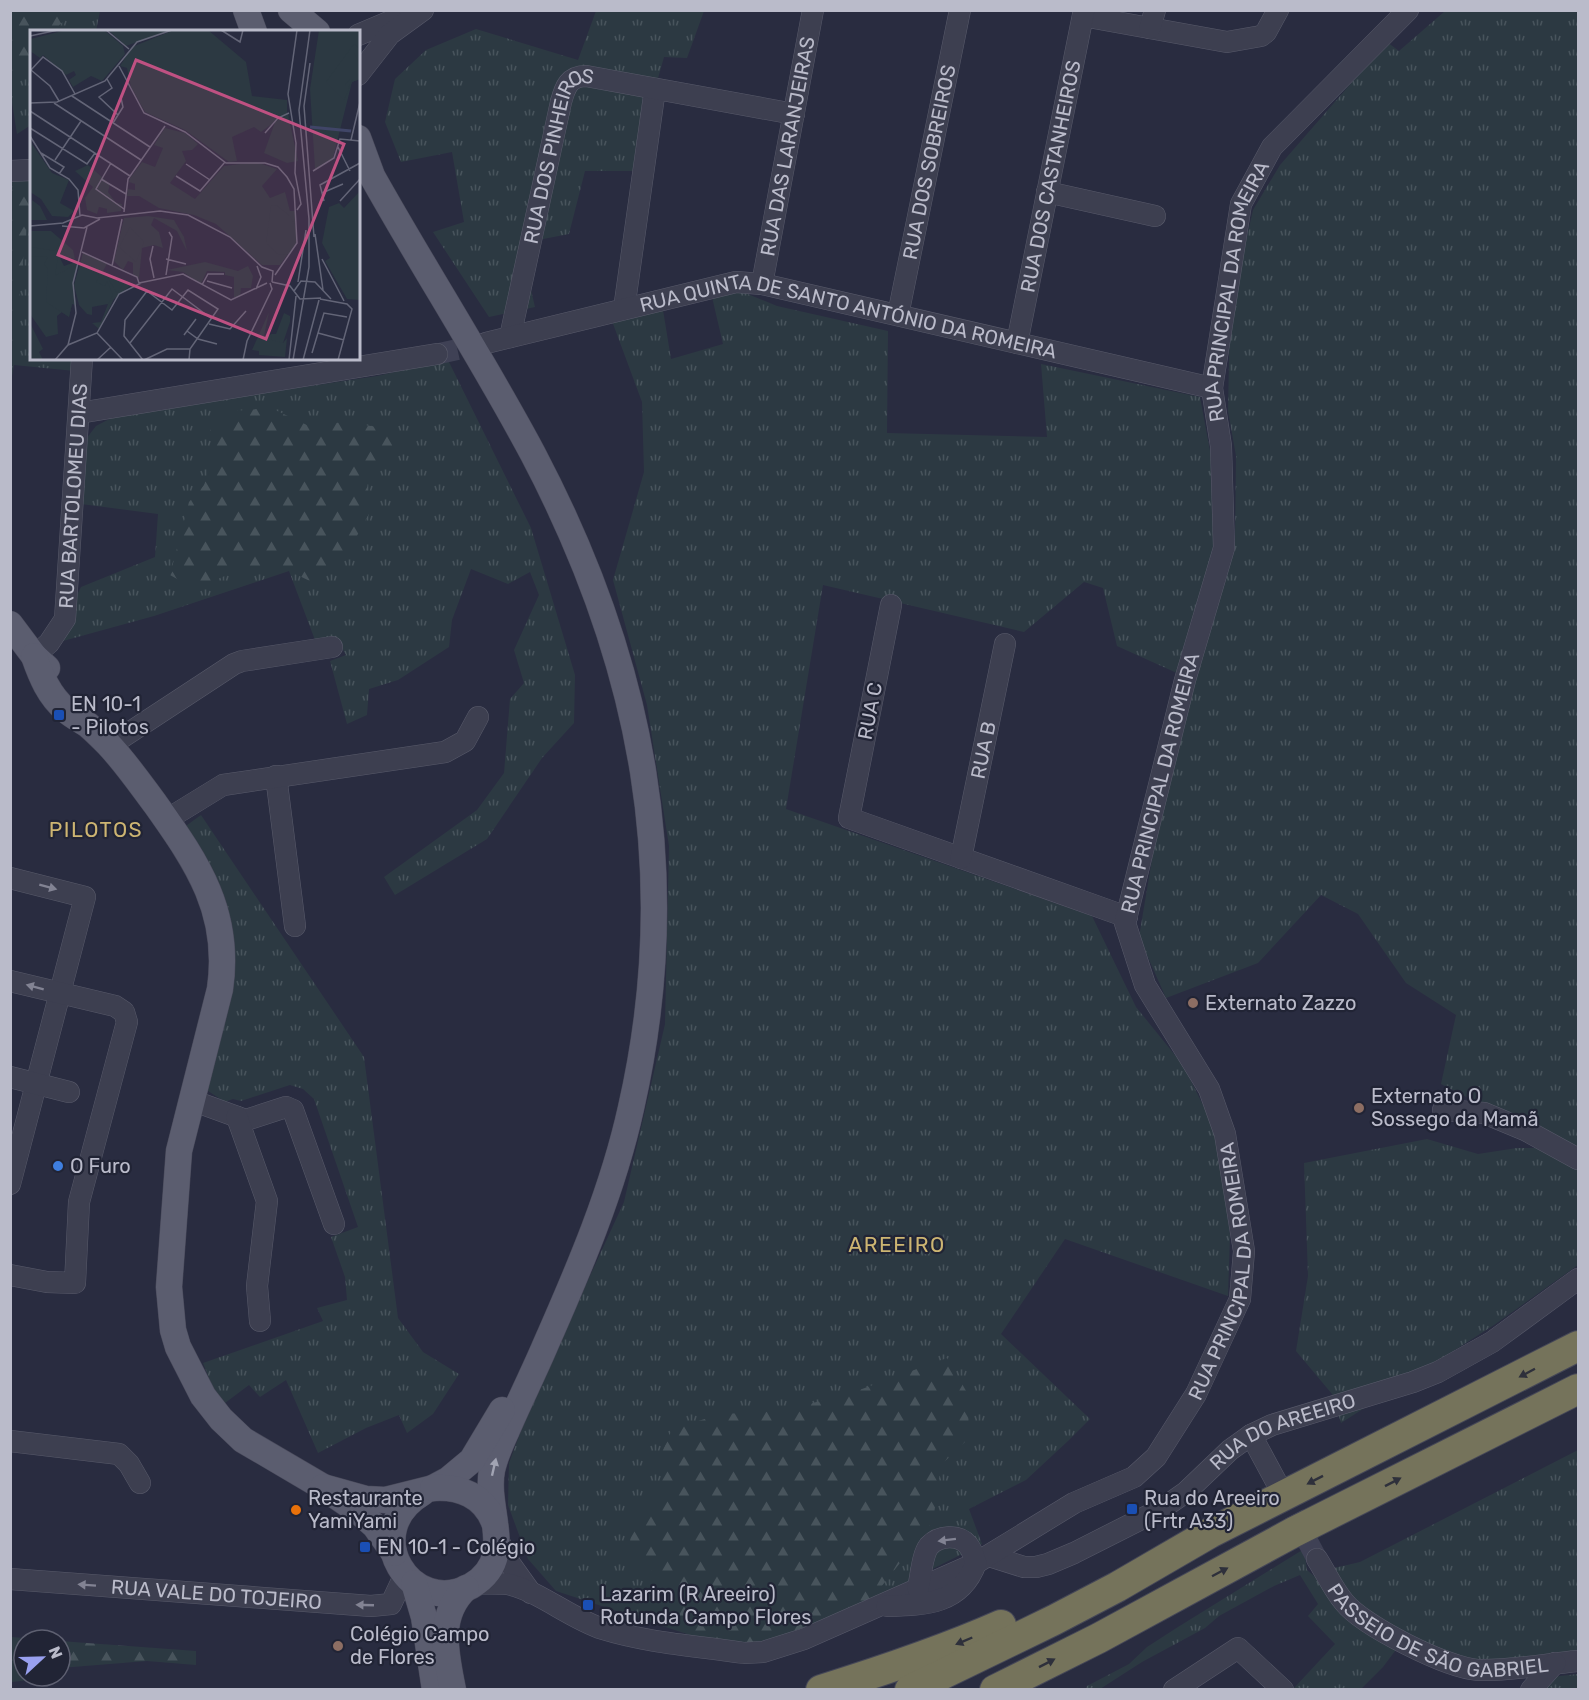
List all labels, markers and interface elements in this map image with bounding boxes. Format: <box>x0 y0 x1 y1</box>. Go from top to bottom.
inset map <box>30 30 360 360</box>
street label: RUA DAS LARANJEIRAS <box>755 35 820 258</box>
street label: RUA DOS CASTANHEIROS <box>1015 58 1086 295</box>
street label: RUA DOS SOBREIROS <box>898 62 961 262</box>
street label: RUA DOS PINHEIROS <box>519 63 596 246</box>
street label: RUA PRINCIPAL DA ROMEIRA <box>1199 157 1274 424</box>
street label: RUA QUINTA DE SANTO ANTÓNIO DA ROMEIRA <box>637 269 1059 364</box>
street label: RUA BARTOLOMEU DIAS <box>54 383 92 609</box>
street label: RUA PRINCIPAL DA ROMEIRA <box>1116 650 1204 916</box>
street label: RUA C <box>853 680 887 742</box>
place label: EN 10-1 - Pilotos <box>71 692 149 739</box>
marker: EN 10-1 - Pilotos <box>52 708 66 722</box>
street label: RUA B <box>966 719 1001 781</box>
district label: PILOTOS <box>49 817 143 842</box>
one-way arrow <box>39 883 57 893</box>
one-way arrow <box>26 982 45 992</box>
place label: Externato Zazzo <box>1205 991 1357 1015</box>
marker: Externato Zazzo <box>1186 996 1200 1010</box>
place label: Externato O Sossego da Mamã <box>1371 1084 1538 1131</box>
marker: Externato O Sossego da Mamã <box>1352 1101 1366 1115</box>
street label: RUA PRINCIPAL DA ROMEIRA <box>1183 1141 1256 1404</box>
place label: O Furo <box>70 1154 131 1178</box>
marker: O Furo <box>51 1159 65 1173</box>
district label: AREEIRO <box>848 1232 946 1257</box>
one-way arrow <box>1518 1369 1535 1378</box>
street label: RUA DO AREEIRO <box>1205 1388 1358 1475</box>
one-way arrow <box>490 1458 499 1477</box>
one-way arrow <box>1306 1475 1323 1485</box>
one-way arrow <box>1384 1477 1401 1487</box>
place label: Restaurante YamiYami <box>308 1486 423 1533</box>
place label: Rua do Areeiro (Frtr A33) <box>1144 1486 1280 1533</box>
marker: Rua do Areeiro (Frtr A33) <box>1125 1502 1139 1516</box>
marker: Restaurante YamiYami <box>289 1503 303 1517</box>
place label: EN 10-1 - Colégio <box>377 1535 535 1559</box>
one-way arrow <box>937 1535 956 1544</box>
marker: EN 10-1 - Colégio <box>358 1540 372 1554</box>
one-way arrow <box>1211 1567 1228 1577</box>
street label: RUA VALE DO TOJEIRO <box>110 1575 323 1614</box>
street label: PASSEIO DE SÃO GABRIEL <box>1322 1579 1550 1682</box>
one-way arrow <box>77 1580 96 1590</box>
place label: Lazarim (R Areeiro) Rotunda Campo Flores <box>600 1582 811 1629</box>
marker: Lazarim (R Areeiro) Rotunda Campo Flores <box>581 1598 595 1612</box>
one-way arrow <box>356 1600 375 1610</box>
place label: Colégio Campo de Flores <box>350 1622 490 1669</box>
north arrow <box>12 1628 72 1688</box>
one-way arrow <box>955 1637 973 1646</box>
marker: Colégio Campo de Flores <box>331 1639 345 1653</box>
text: N <box>44 1644 66 1661</box>
one-way arrow <box>1039 1659 1056 1668</box>

